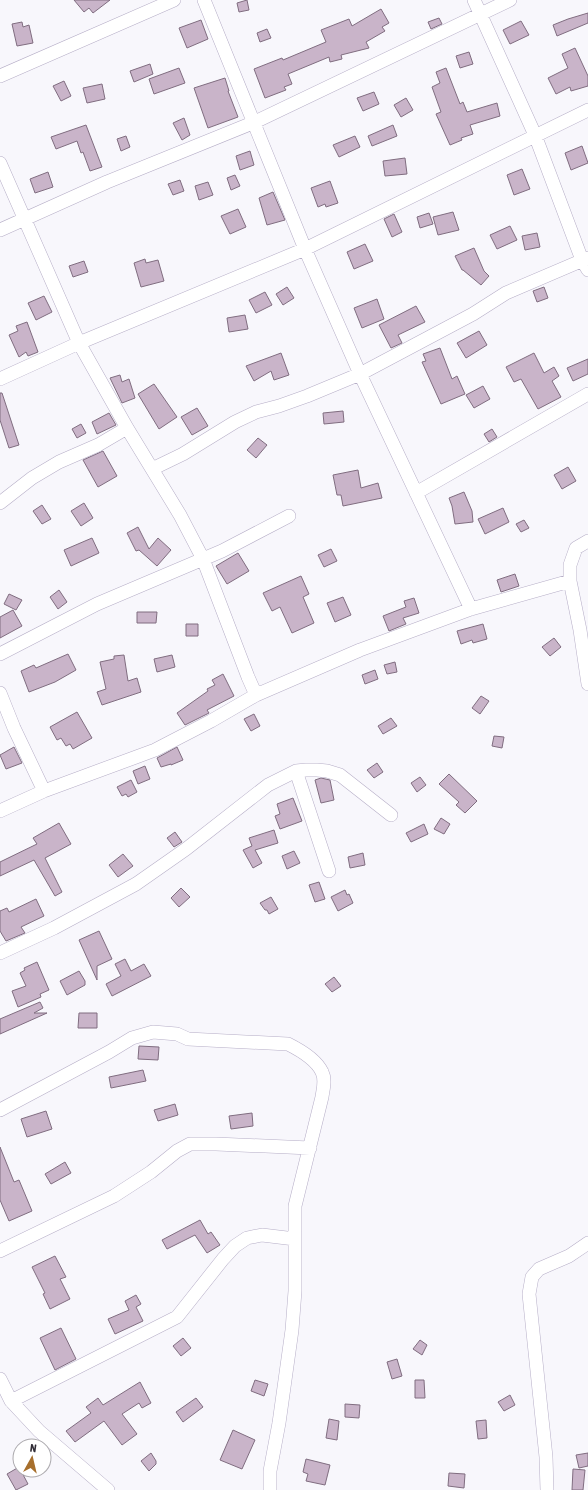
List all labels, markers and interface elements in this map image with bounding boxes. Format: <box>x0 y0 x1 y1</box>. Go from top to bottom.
north arrow <box>12 1438 52 1478</box>
text: N <box>29 1442 37 1454</box>

